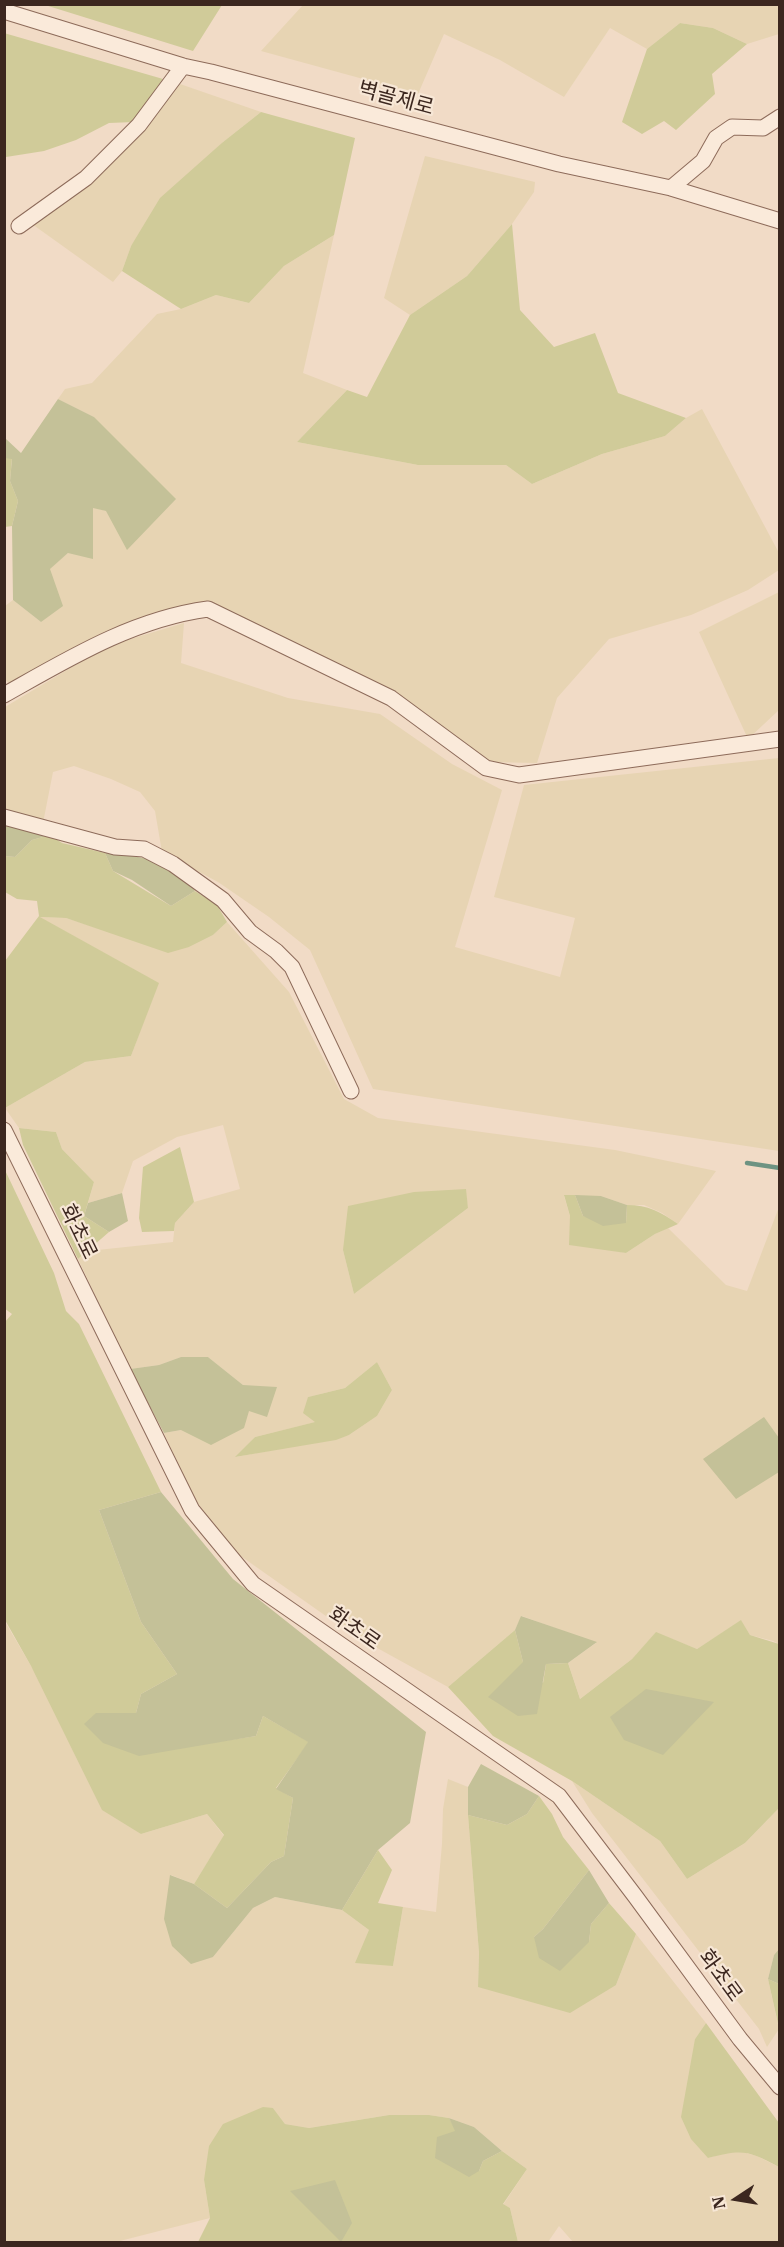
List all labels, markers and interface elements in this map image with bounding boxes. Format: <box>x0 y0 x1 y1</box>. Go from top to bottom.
street label: 벽골제로 <box>355 77 437 121</box>
street label: 화초로 <box>54 1200 102 1264</box>
street label: 화초로 <box>323 1602 385 1656</box>
street label: 화초로 <box>693 1945 747 2007</box>
north arrow <box>706 2169 766 2229</box>
text: N <box>707 2194 729 2211</box>

